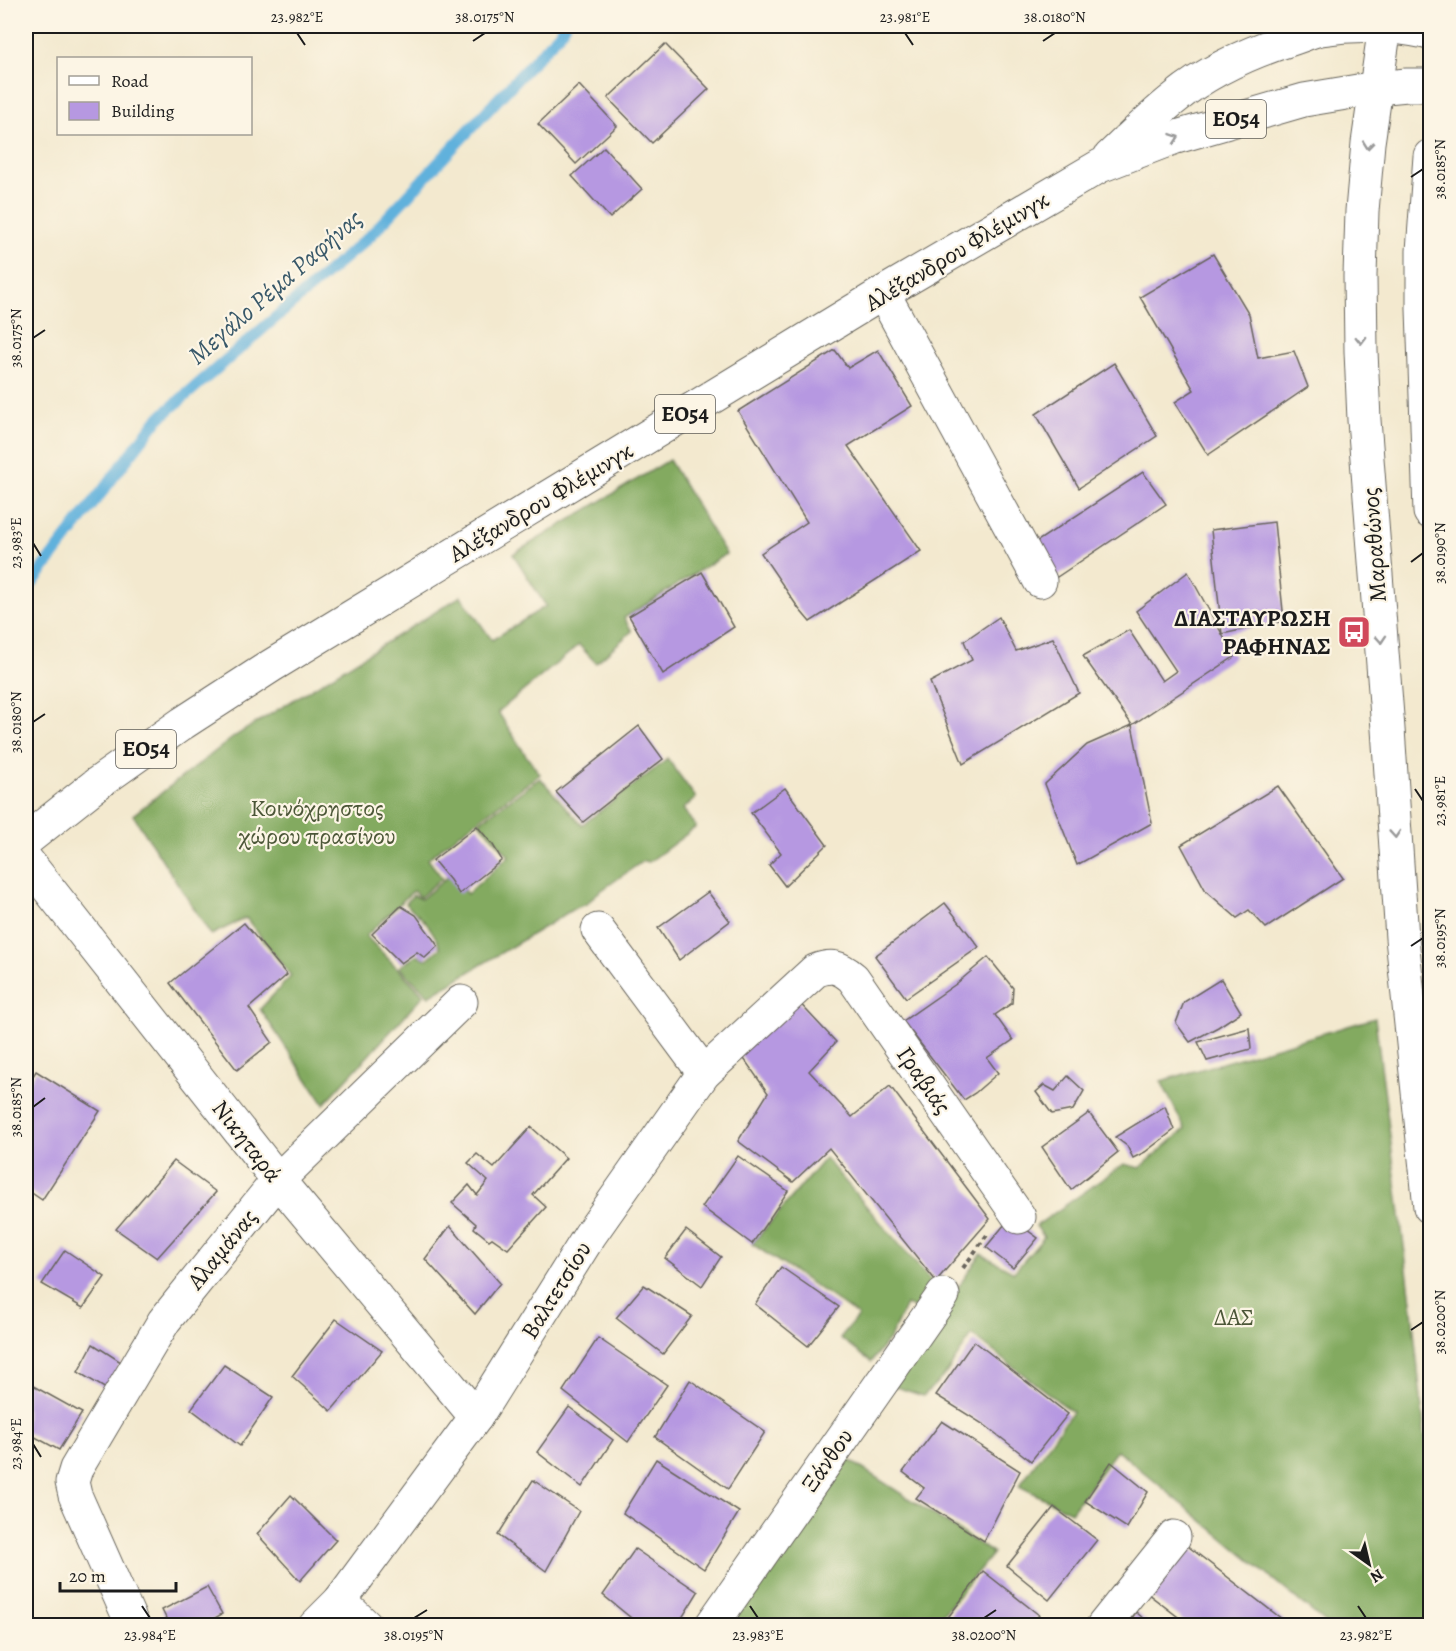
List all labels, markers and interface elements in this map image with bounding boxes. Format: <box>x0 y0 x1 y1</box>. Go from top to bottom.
text: 23.982°E <box>271 7 323 27</box>
text: 38.0175°N <box>455 7 515 27</box>
text: 23.981°E <box>880 7 930 27</box>
text: 38.0180°N <box>1024 7 1086 27</box>
legend <box>57 57 252 135</box>
text: Road <box>111 69 149 93</box>
text: Building <box>111 99 175 123</box>
road number: ΕΟ54 <box>1206 100 1266 138</box>
one-way arrow <box>1169 133 1180 146</box>
text: 38.0185°N <box>1430 139 1450 199</box>
one-way arrow <box>1362 141 1375 150</box>
street label: Αλέξανδρου Φλέμινγκ <box>858 183 1055 319</box>
water label: Μεγάλο Ρέμα Ραφήνας <box>180 201 370 372</box>
text: 38.0175°N <box>6 308 26 368</box>
one-way arrow <box>1355 336 1367 345</box>
road number: ΕΟ54 <box>655 395 715 433</box>
street label: Αλέξανδρου Φλέμινγκ <box>442 434 639 570</box>
street label: Μαραθώνος <box>1354 486 1394 604</box>
text: 23.983°E <box>6 517 26 569</box>
text: 38.0190°N <box>1430 522 1450 584</box>
place label: ΔΙΑΣΤΑΥΡΩΣΗ ΡΑΦΗΝΑΣ <box>1174 602 1331 662</box>
bus stop icon: ΔΙΑΣΤΑΥΡΩΣΗ ΡΑΦΗΝΑΣ <box>1336 614 1372 650</box>
one-way arrow <box>1375 635 1388 644</box>
text: 38.0180°N <box>6 691 26 753</box>
road number: ΕΟ54 <box>116 730 176 768</box>
text: 23.981°E <box>1430 776 1450 826</box>
park label: Κοινόχρηστος χώρου πρασίνου <box>238 792 396 852</box>
one-way arrow <box>1388 829 1401 838</box>
text: 38.0195°N <box>1430 908 1450 968</box>
street label: Γραβιάς <box>889 1040 959 1120</box>
text: 38.0185°N <box>6 1077 26 1137</box>
street label: Νικηταρά <box>205 1093 289 1189</box>
street label: Αλαμάνας <box>179 1202 264 1297</box>
street label: Βαλτετσίου <box>513 1235 599 1345</box>
text: 38.0200°N <box>1430 1290 1450 1354</box>
park label: ΔΑΣ <box>1214 1301 1254 1333</box>
text: 23.984°E <box>6 1418 26 1470</box>
street label: Ξάνθου <box>794 1422 860 1498</box>
north arrow <box>1339 1534 1399 1594</box>
scale bar <box>60 1555 176 1593</box>
text: N <box>1366 1563 1388 1588</box>
text: 20 m <box>69 1564 106 1588</box>
text: 23.984°E <box>124 1625 176 1645</box>
text: 38.0195°N <box>384 1625 444 1645</box>
text: 23.983°E <box>732 1625 784 1645</box>
text: 38.0200°N <box>952 1625 1016 1645</box>
text: 23.982°E <box>1340 1625 1392 1645</box>

